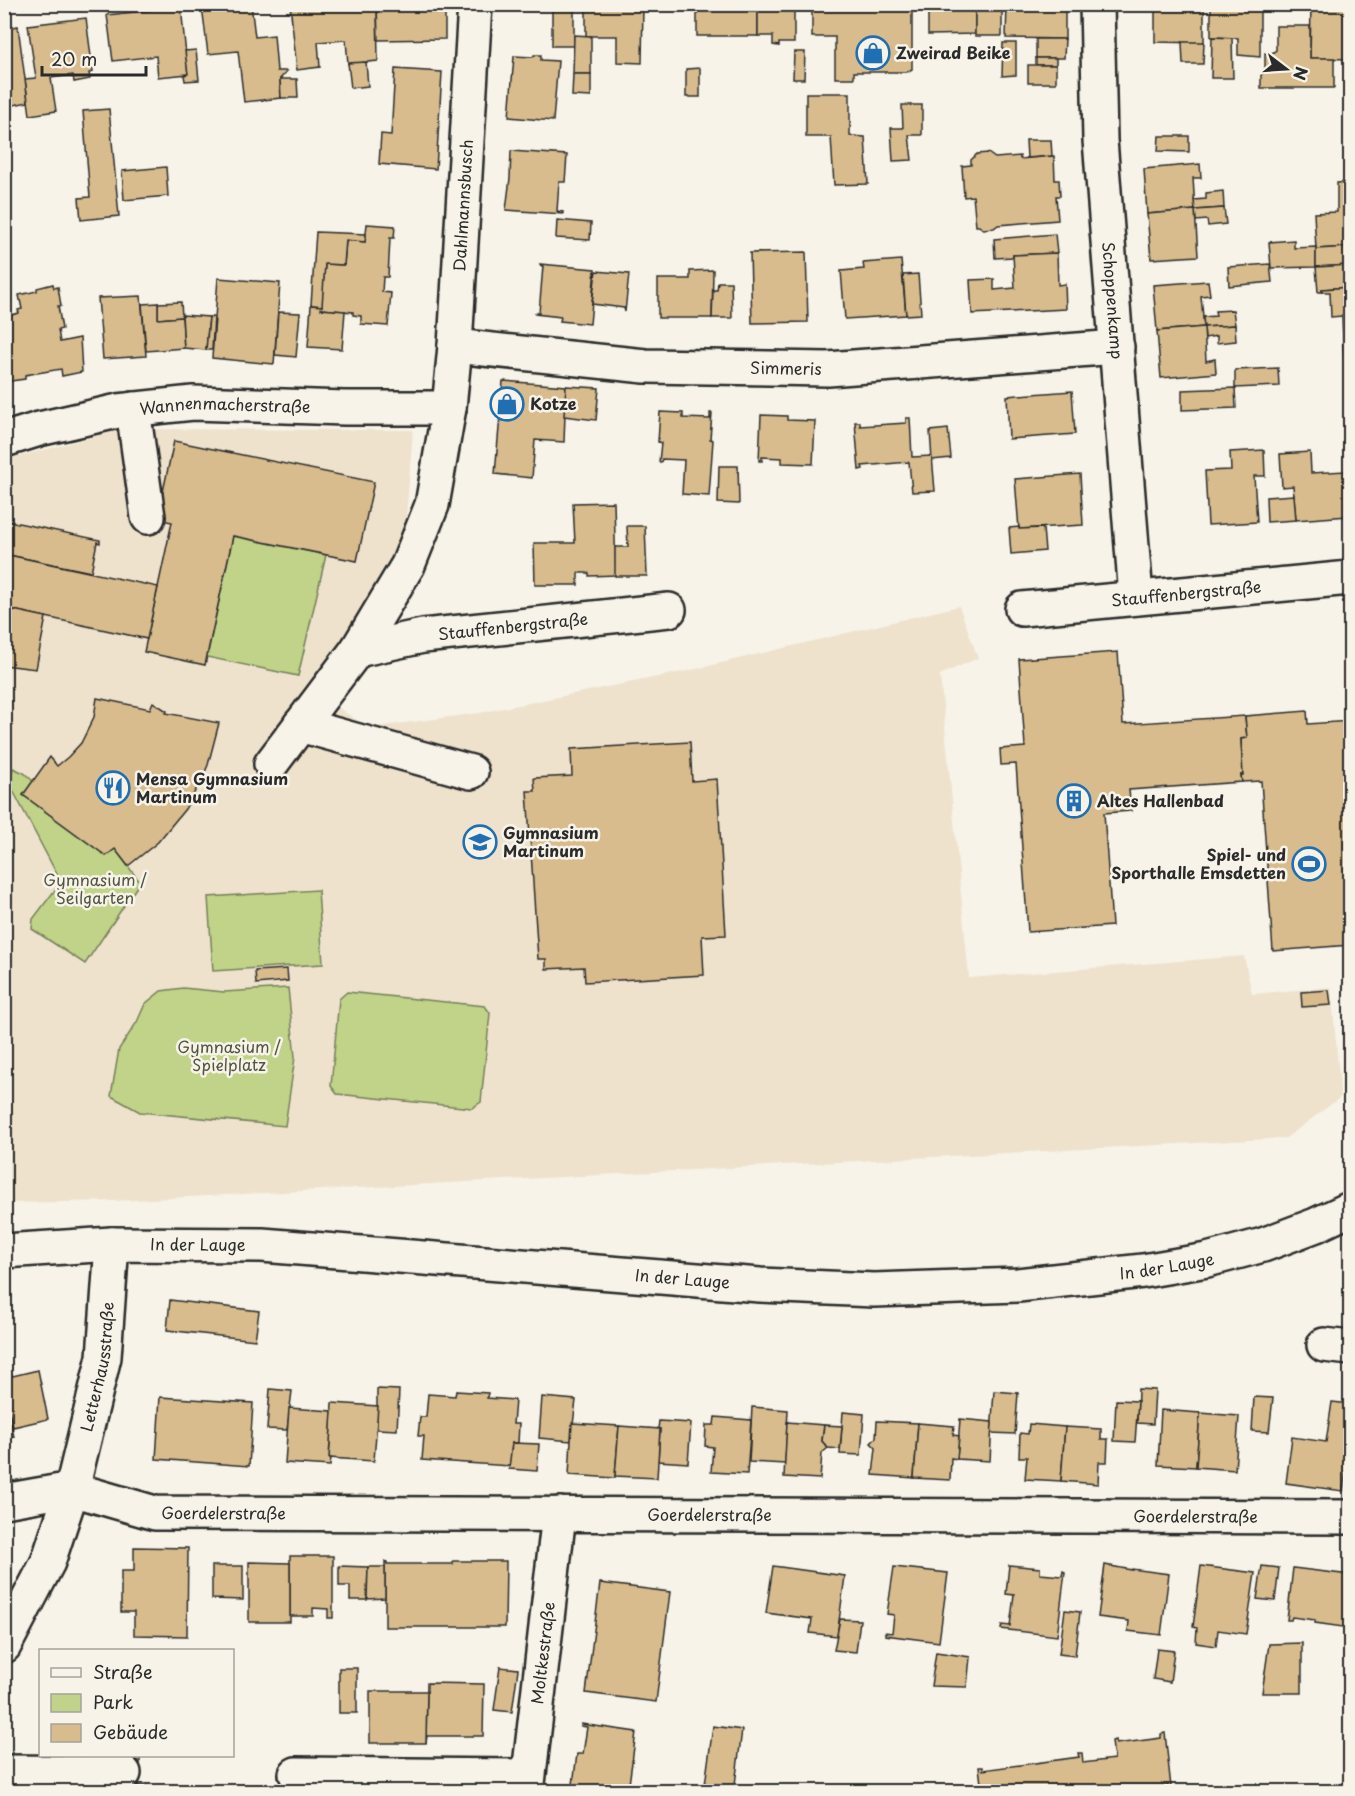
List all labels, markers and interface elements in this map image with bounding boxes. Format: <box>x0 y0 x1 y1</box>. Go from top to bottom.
shop icon: Zweirad Beike <box>855 35 891 71</box>
scale bar <box>42 39 146 77</box>
north arrow <box>1256 39 1316 99</box>
place label: Zweirad Beike <box>896 40 1011 64</box>
text: 20 m <box>51 45 97 72</box>
text: N <box>1288 64 1315 83</box>
street label: Dahlmannsbusch <box>446 139 478 272</box>
street label: Schoppenkamp <box>1097 241 1130 360</box>
street label: Simmeris <box>750 355 822 380</box>
shop icon: Kotze <box>489 386 525 422</box>
street label: Wannenmacherstraße <box>138 390 311 420</box>
place label: Kotze <box>530 391 577 415</box>
street label: Stauffenbergstraße <box>1110 573 1262 612</box>
street label: Stauffenbergstraße <box>437 606 589 645</box>
place label: Mensa Gymnasium Martinum <box>136 766 288 808</box>
restaurant icon: Mensa Gymnasium Martinum <box>95 770 131 806</box>
building icon: Altes Hallenbad <box>1056 783 1092 819</box>
place label: Altes Hallenbad <box>1097 788 1224 812</box>
place label: Gymnasium Martinum <box>503 820 599 862</box>
school or university icon: Gymnasium Martinum <box>462 824 498 860</box>
place label: Spiel- und Sporthalle Emsdetten <box>1112 842 1286 884</box>
sports icon: Spiel- und Sporthalle Emsdetten <box>1291 846 1327 882</box>
park label: Gymnasium / Seilgarten <box>43 867 147 909</box>
park label: Gymnasium / Spielplatz <box>177 1034 281 1076</box>
street label: In der Lauge <box>150 1231 246 1256</box>
street label: In der Lauge <box>1118 1246 1217 1285</box>
street label: In der Lauge <box>634 1262 731 1294</box>
street label: Letterhausstraße <box>73 1301 119 1434</box>
street label: Goerdelerstraße <box>161 1500 286 1524</box>
street label: Goerdelerstraße <box>647 1502 772 1526</box>
street label: Goerdelerstraße <box>1133 1503 1258 1528</box>
street label: Moltkestraße <box>524 1600 560 1705</box>
legend <box>39 1649 234 1757</box>
text: Straße <box>93 1658 153 1685</box>
text: Park <box>93 1688 133 1715</box>
text: Gebäude <box>93 1718 168 1745</box>

